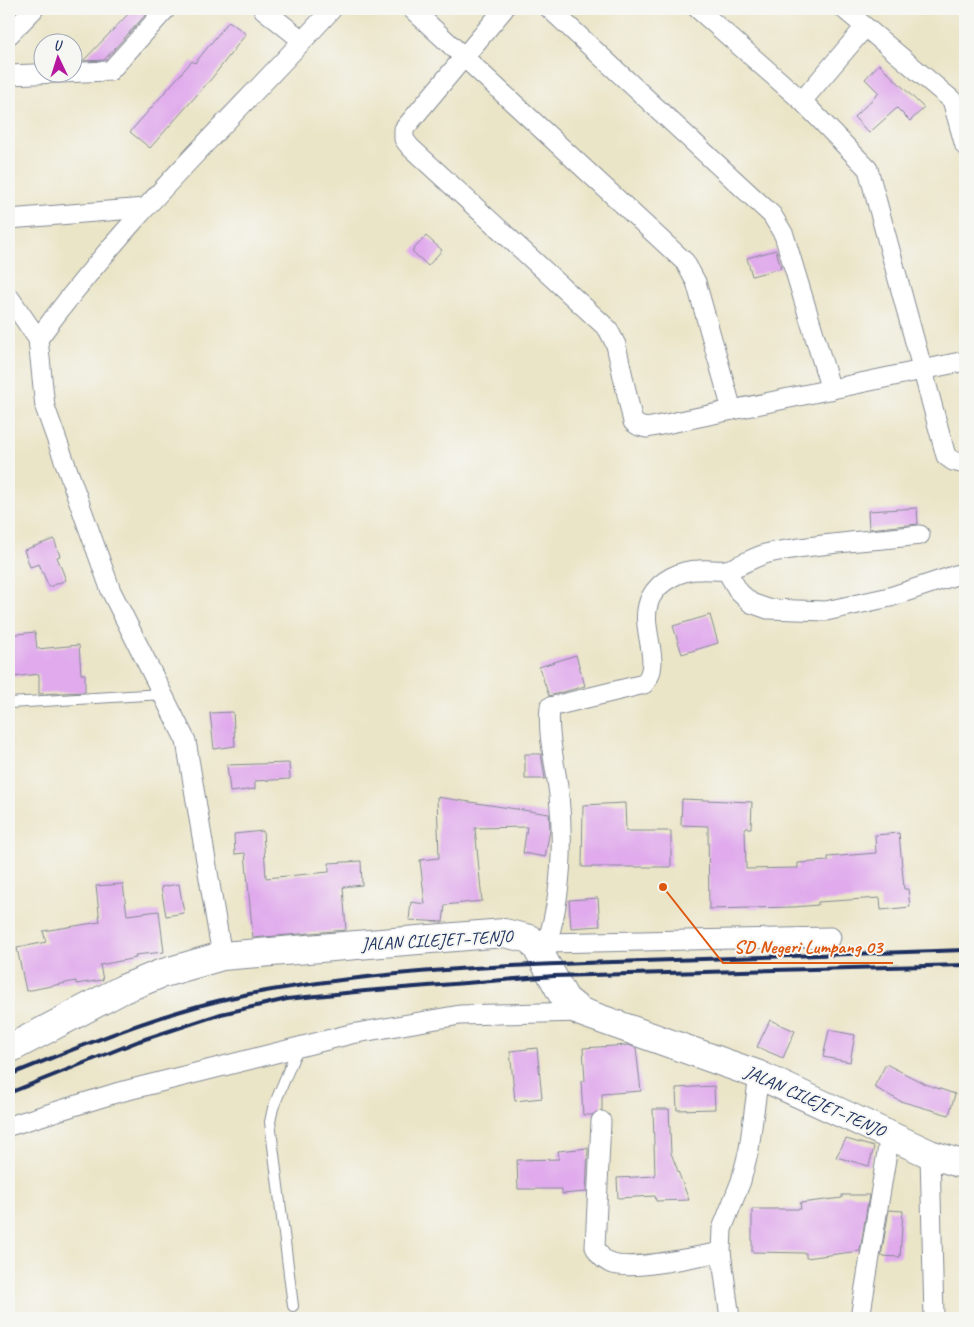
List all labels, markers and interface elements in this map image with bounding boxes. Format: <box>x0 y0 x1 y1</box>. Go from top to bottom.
north arrow <box>32 32 82 82</box>
text: U <box>53 37 64 54</box>
street label: JALAN CILEJET–TENJO <box>360 925 515 955</box>
callout: SD Negeri Lumpang 03 <box>723 929 893 963</box>
text: SD Negeri Lumpang 03 <box>734 935 885 959</box>
street label: JALAN CILEJET–TENJO <box>741 1060 890 1143</box>

